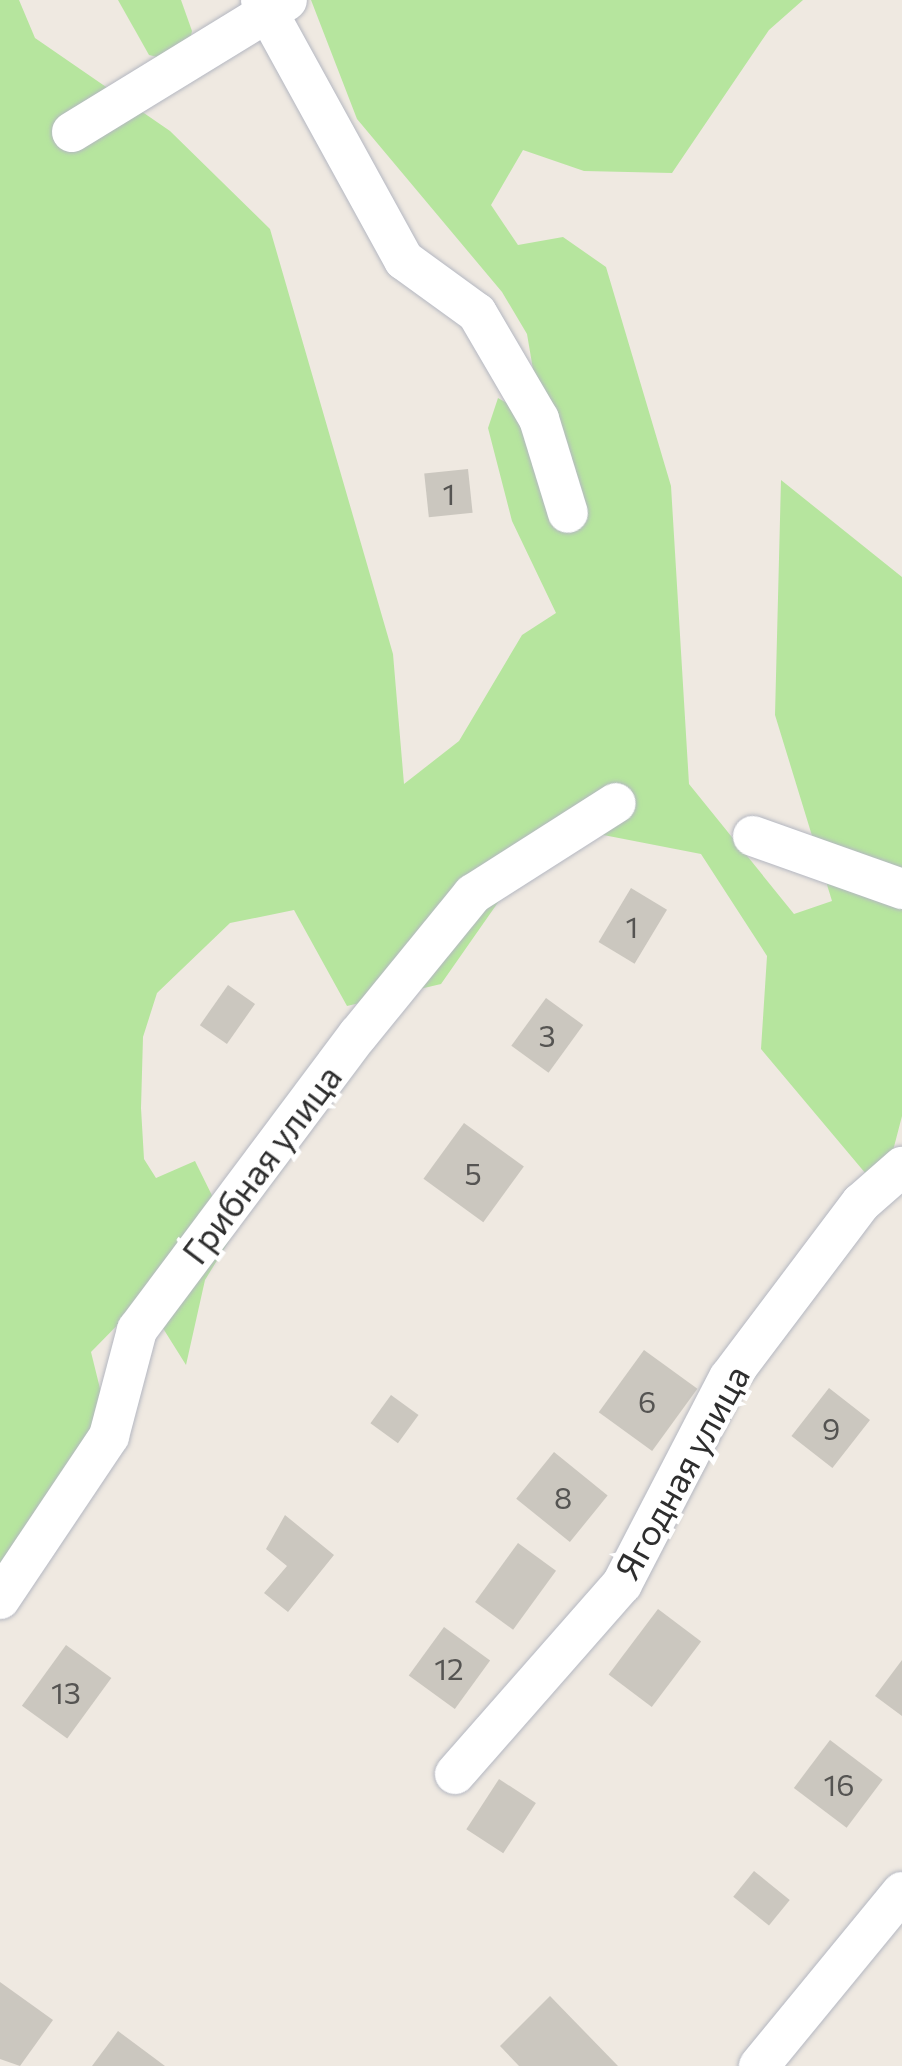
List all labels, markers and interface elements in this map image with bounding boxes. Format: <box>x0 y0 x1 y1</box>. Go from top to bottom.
house number: 1 <box>443 475 455 511</box>
house number: 1 <box>626 908 638 944</box>
house number: 3 <box>538 1017 556 1053</box>
street label: Грибная улица <box>173 1057 349 1271</box>
house number: 5 <box>464 1155 482 1191</box>
street label: Ягодная улица <box>605 1357 757 1587</box>
house number: 6 <box>638 1383 656 1419</box>
house number: 9 <box>822 1410 840 1446</box>
house number: 8 <box>554 1479 572 1515</box>
house number: 12 <box>434 1650 464 1686</box>
house number: 13 <box>51 1674 81 1710</box>
house number: 16 <box>823 1766 855 1802</box>

